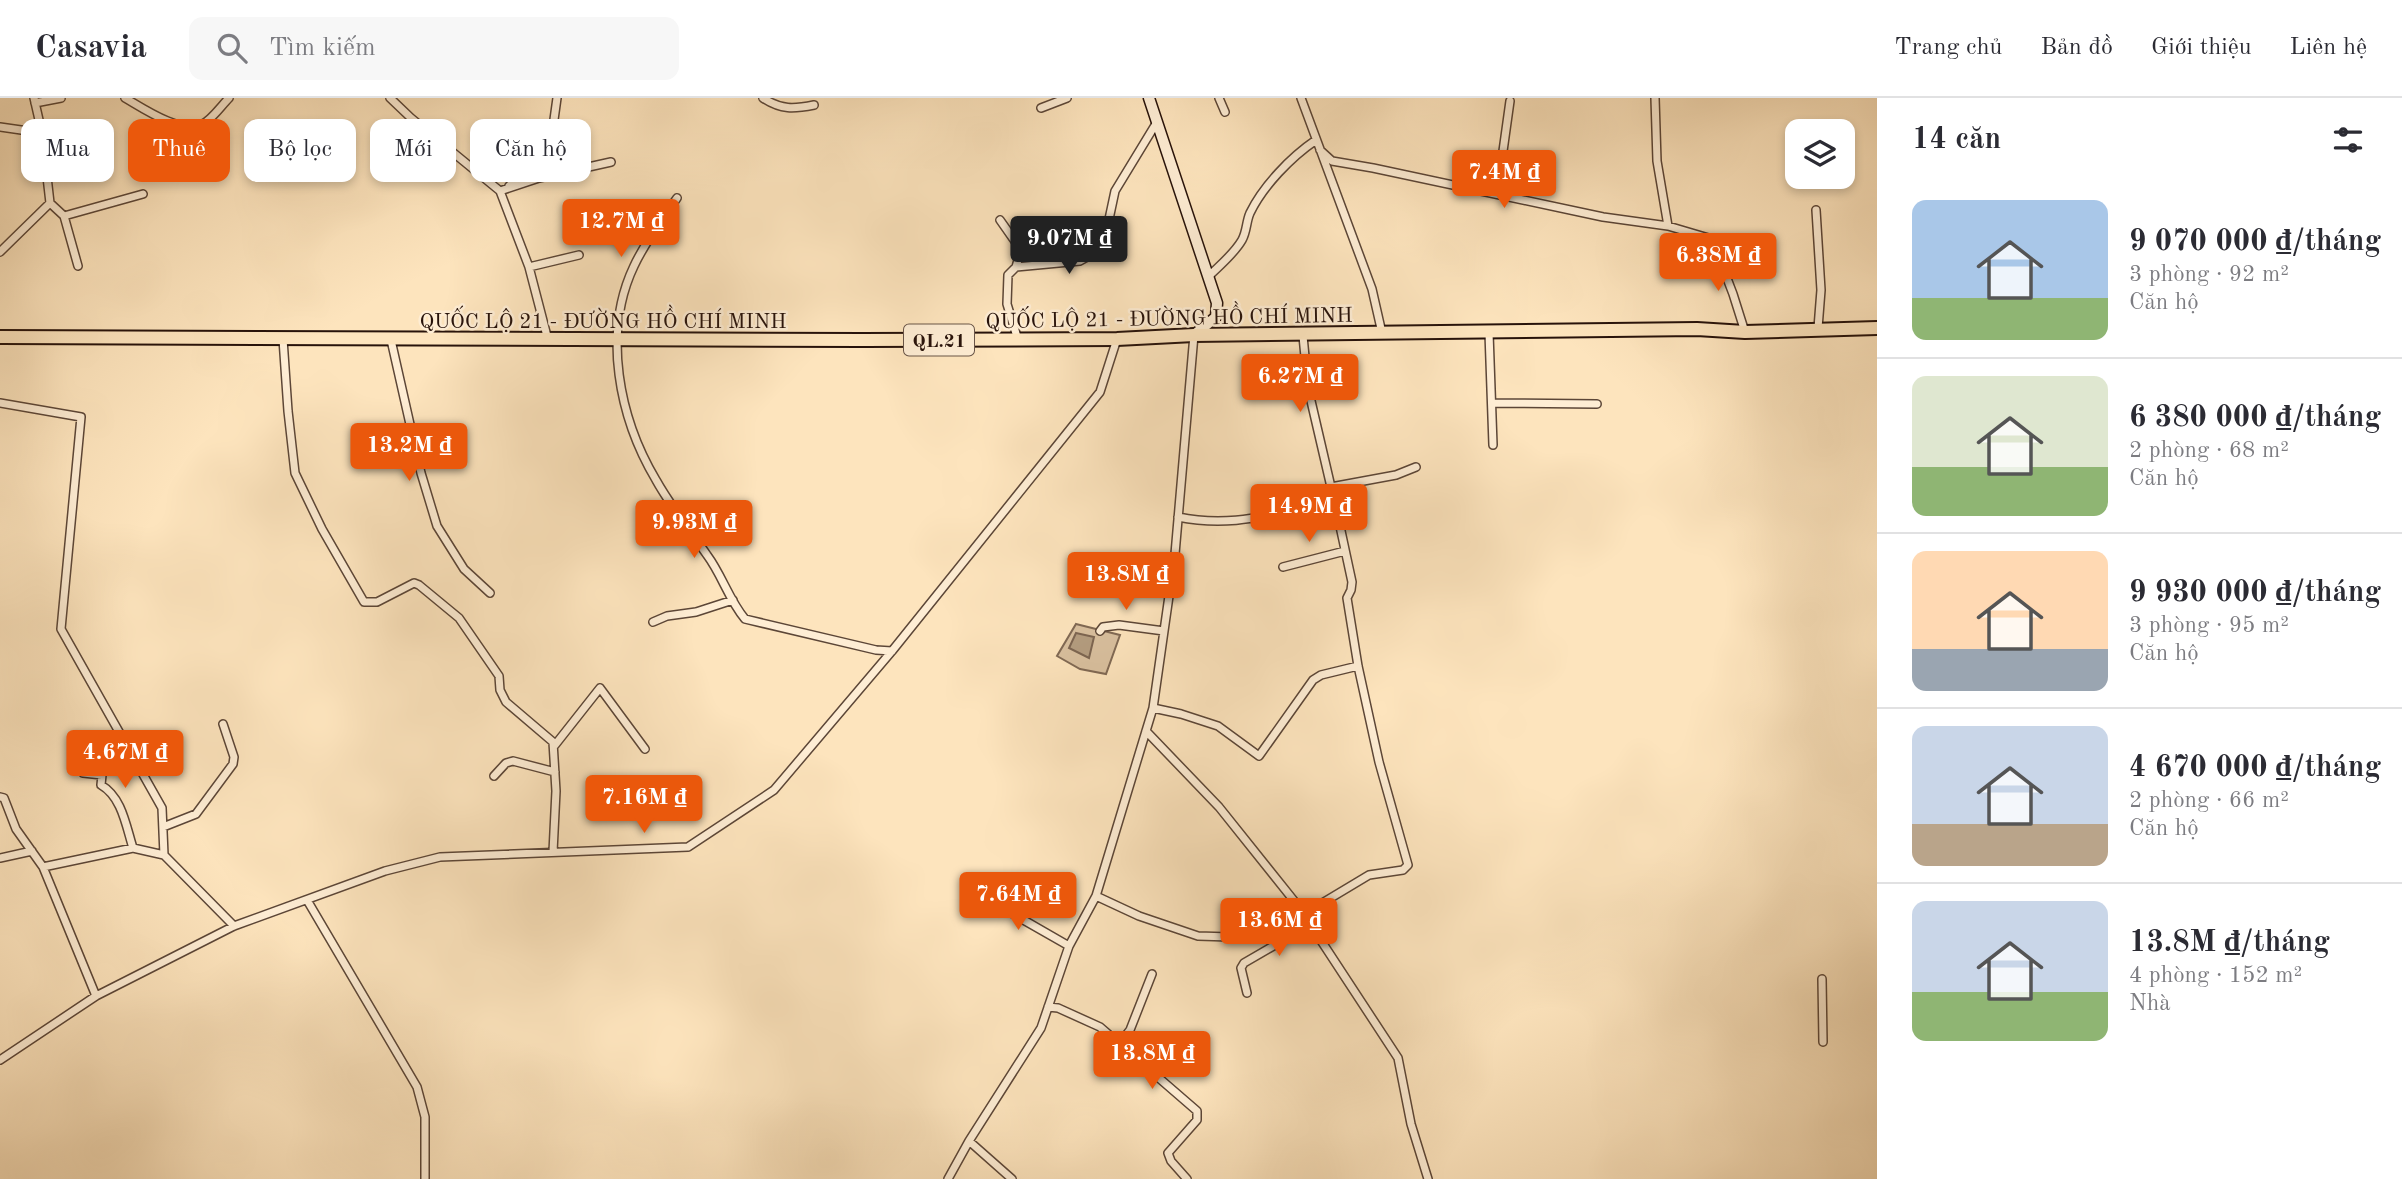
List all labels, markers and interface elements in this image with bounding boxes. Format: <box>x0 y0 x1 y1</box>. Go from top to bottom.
search box <box>189 17 679 80</box>
icon: search <box>213 29 251 67</box>
text: Casavia <box>35 32 147 65</box>
text: Tìm kiếm <box>269 35 376 61</box>
text: Trang chủ <box>1895 36 2002 60</box>
text: Bản đồ <box>2040 36 2113 60</box>
text: Giới thiệu <box>2151 36 2252 60</box>
text: Liên hệ <box>2290 36 2367 60</box>
chip: Mua <box>21 119 114 182</box>
chip: Thuê <box>128 119 230 182</box>
chip: Bộ lọc <box>244 119 356 182</box>
chip: Mới <box>370 119 456 182</box>
chip: Căn hộ <box>470 119 591 182</box>
map controls <box>1785 119 1855 189</box>
button: layers <box>1785 119 1855 189</box>
icon: filters <box>2329 121 2367 159</box>
text: 14 căn <box>1912 125 2001 155</box>
pin: 7.4M ₫ <box>1447 150 1561 210</box>
text: 7.4M ₫ <box>1468 161 1540 184</box>
pin: 12.7M ₫ <box>556 200 686 259</box>
text: 12.7M ₫ <box>578 210 664 233</box>
pin: 9.07M ₫ <box>1004 216 1134 276</box>
text: 9.07M ₫ <box>1026 227 1112 250</box>
text: 9 070 000 ₫/tháng <box>2129 227 2381 257</box>
icon: home <box>1968 228 2052 312</box>
pin: 6.38M ₫ <box>1653 234 1783 293</box>
text: 6.38M ₫ <box>1675 244 1761 267</box>
text: 3 phòng · 92 m² <box>2129 263 2289 286</box>
text: Căn hộ <box>2129 291 2199 314</box>
street label: QUỐC LỘ 21 - ĐƯỜNG HỒ CHÍ MINH <box>985 298 1353 333</box>
street label: QUỐC LỘ 21 - ĐƯỜNG HỒ CHÍ MINH <box>419 304 787 333</box>
road number: QL.21 <box>904 324 974 356</box>
pin: 6.27M ₫ <box>1235 354 1365 414</box>
text: 6.27M ₫ <box>1257 365 1343 388</box>
text: 6 380 000 ₫/tháng <box>2129 403 2381 433</box>
icon: home <box>1968 404 2052 488</box>
pin: 13.2M ₫ <box>344 424 474 483</box>
text: 13.2M ₫ <box>366 434 452 457</box>
text: 2 phòng · 68 m² <box>2129 439 2289 462</box>
text: Căn hộ <box>2129 467 2199 490</box>
pin: 14.9M ₫ <box>1244 484 1374 544</box>
text: 14.9M ₫ <box>1266 495 1352 518</box>
pin: 9.93M ₫ <box>629 500 759 560</box>
text: 9.93M ₫ <box>651 511 737 534</box>
pin: 13.8M ₫ <box>1061 552 1191 612</box>
text: 13.8M ₫ <box>1083 563 1169 586</box>
text: 9 930 000 ₫/tháng <box>2129 578 2381 608</box>
icon: home <box>1968 579 2052 663</box>
text: 3 phòng · 95 m² <box>2129 614 2289 637</box>
text: Căn hộ <box>2129 642 2199 665</box>
pin: 4.67M ₫ <box>60 730 190 790</box>
text: 4.67M ₫ <box>82 741 168 764</box>
text: 4 670 000 ₫/tháng <box>2129 753 2381 783</box>
icon: home <box>1968 754 2052 838</box>
pin: 7.16M ₫ <box>579 776 709 835</box>
text: 7.16M ₫ <box>601 786 687 809</box>
text: 2 phòng · 66 m² <box>2129 789 2289 812</box>
text: Căn hộ <box>2129 817 2199 840</box>
pin: 7.64M ₫ <box>953 872 1083 932</box>
text: 7.64M ₫ <box>975 883 1061 906</box>
pin: 13.6M ₫ <box>1214 898 1344 958</box>
text: 13.6M ₫ <box>1236 909 1322 932</box>
text: 13.8M ₫/tháng <box>2129 928 2330 958</box>
icon: home <box>1968 929 2052 1013</box>
text: 4 phòng · 152 m² <box>2129 964 2302 987</box>
text: Nhà <box>2129 992 2171 1015</box>
pin: 13.8M ₫ <box>1087 1032 1217 1091</box>
text: 13.8M ₫ <box>1109 1042 1195 1065</box>

